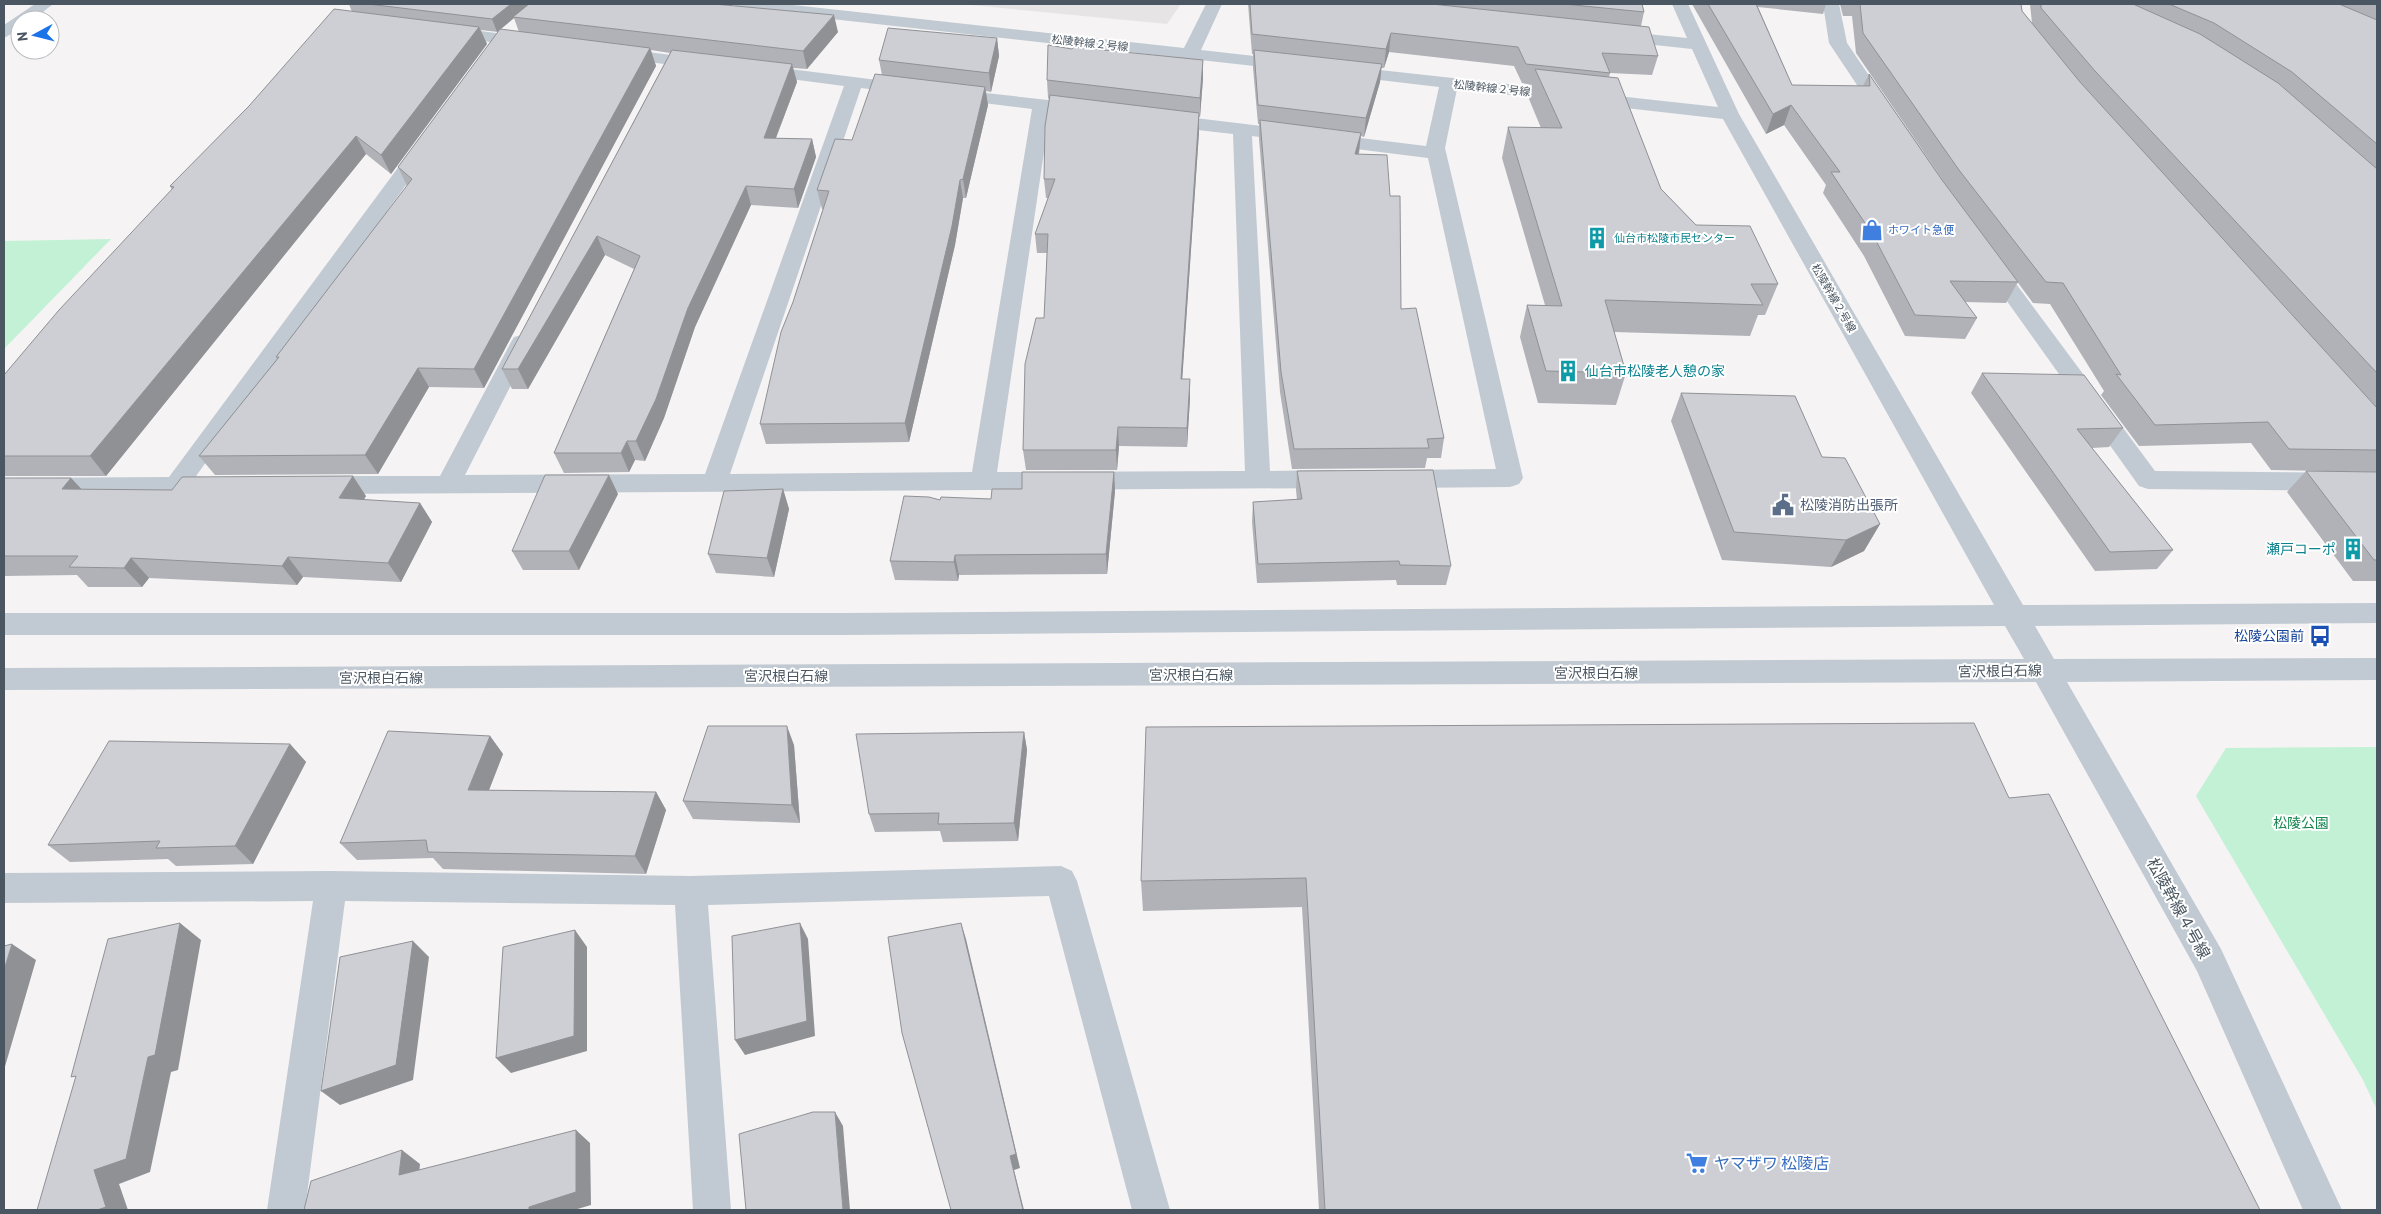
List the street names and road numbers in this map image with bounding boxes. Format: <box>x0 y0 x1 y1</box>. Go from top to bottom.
street label: 松陵幹線２号線 <box>1051 32 1129 53</box>
street label: 松陵幹線２号線 <box>1453 77 1531 98</box>
street label: 松陵幹線２号線 <box>1810 261 1859 334</box>
street label: 宮沢根白石線 <box>1958 661 2042 680</box>
street label: 宮沢根白石線 <box>1554 664 1638 681</box>
street label: 宮沢根白石線 <box>1149 666 1233 683</box>
street label: 宮沢根白石線 <box>744 667 828 684</box>
street label: 宮沢根白石線 <box>339 669 423 686</box>
street label: 松陵幹線４号線 <box>2144 854 2215 961</box>

